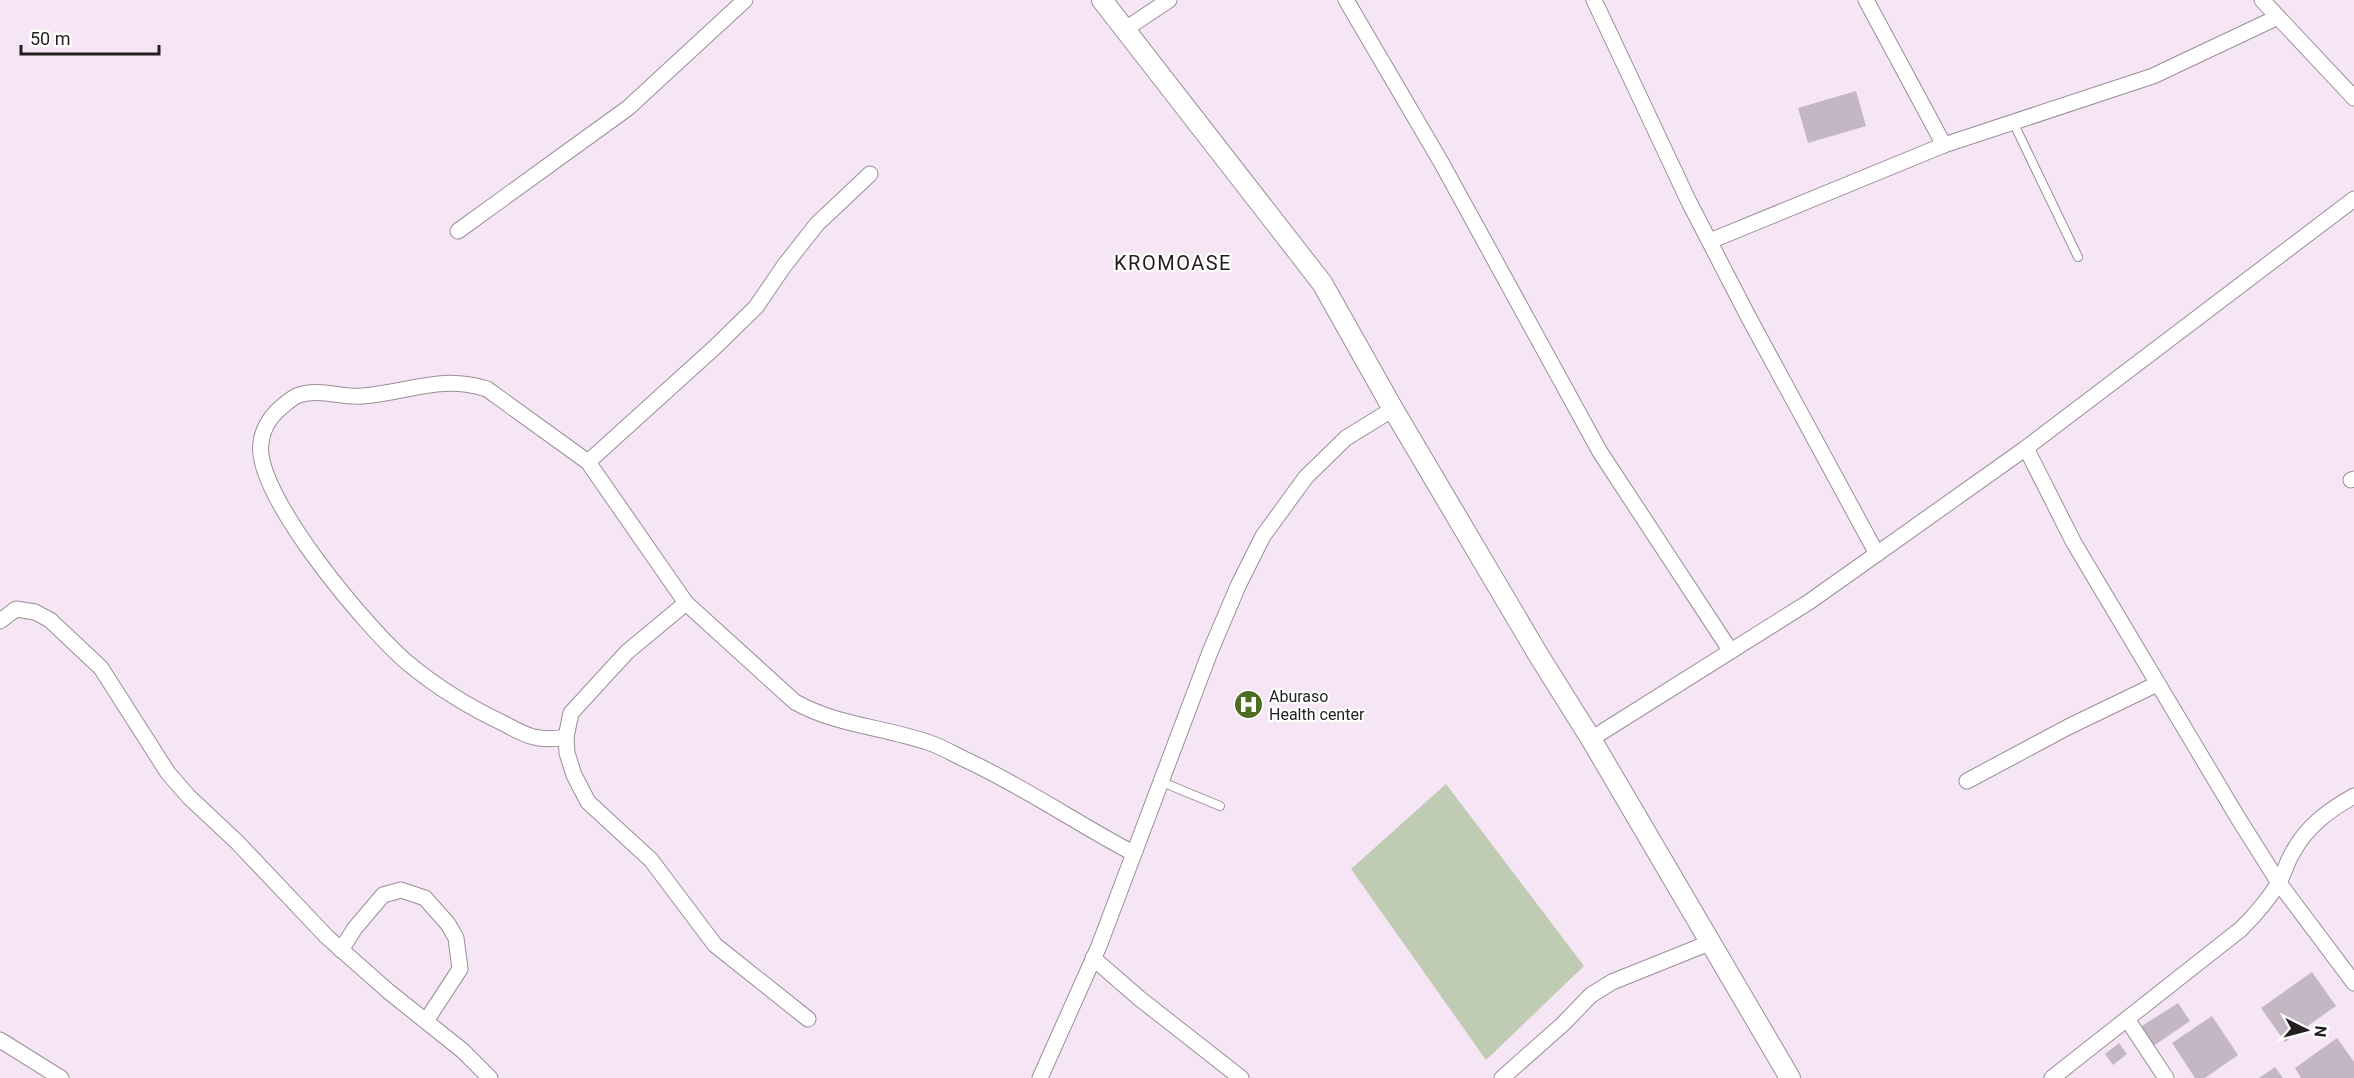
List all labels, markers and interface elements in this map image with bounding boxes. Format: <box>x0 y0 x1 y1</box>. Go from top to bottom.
scale bar <box>21 18 159 56</box>
text: 50 m <box>30 28 70 49</box>
district label: KROMOASE <box>1114 251 1232 275</box>
place label: Aburaso Health center <box>1269 687 1365 724</box>
hospital icon: Aburaso Health center <box>1232 689 1264 721</box>
north arrow <box>2276 1000 2336 1060</box>
text: N <box>2310 1025 2330 1038</box>

